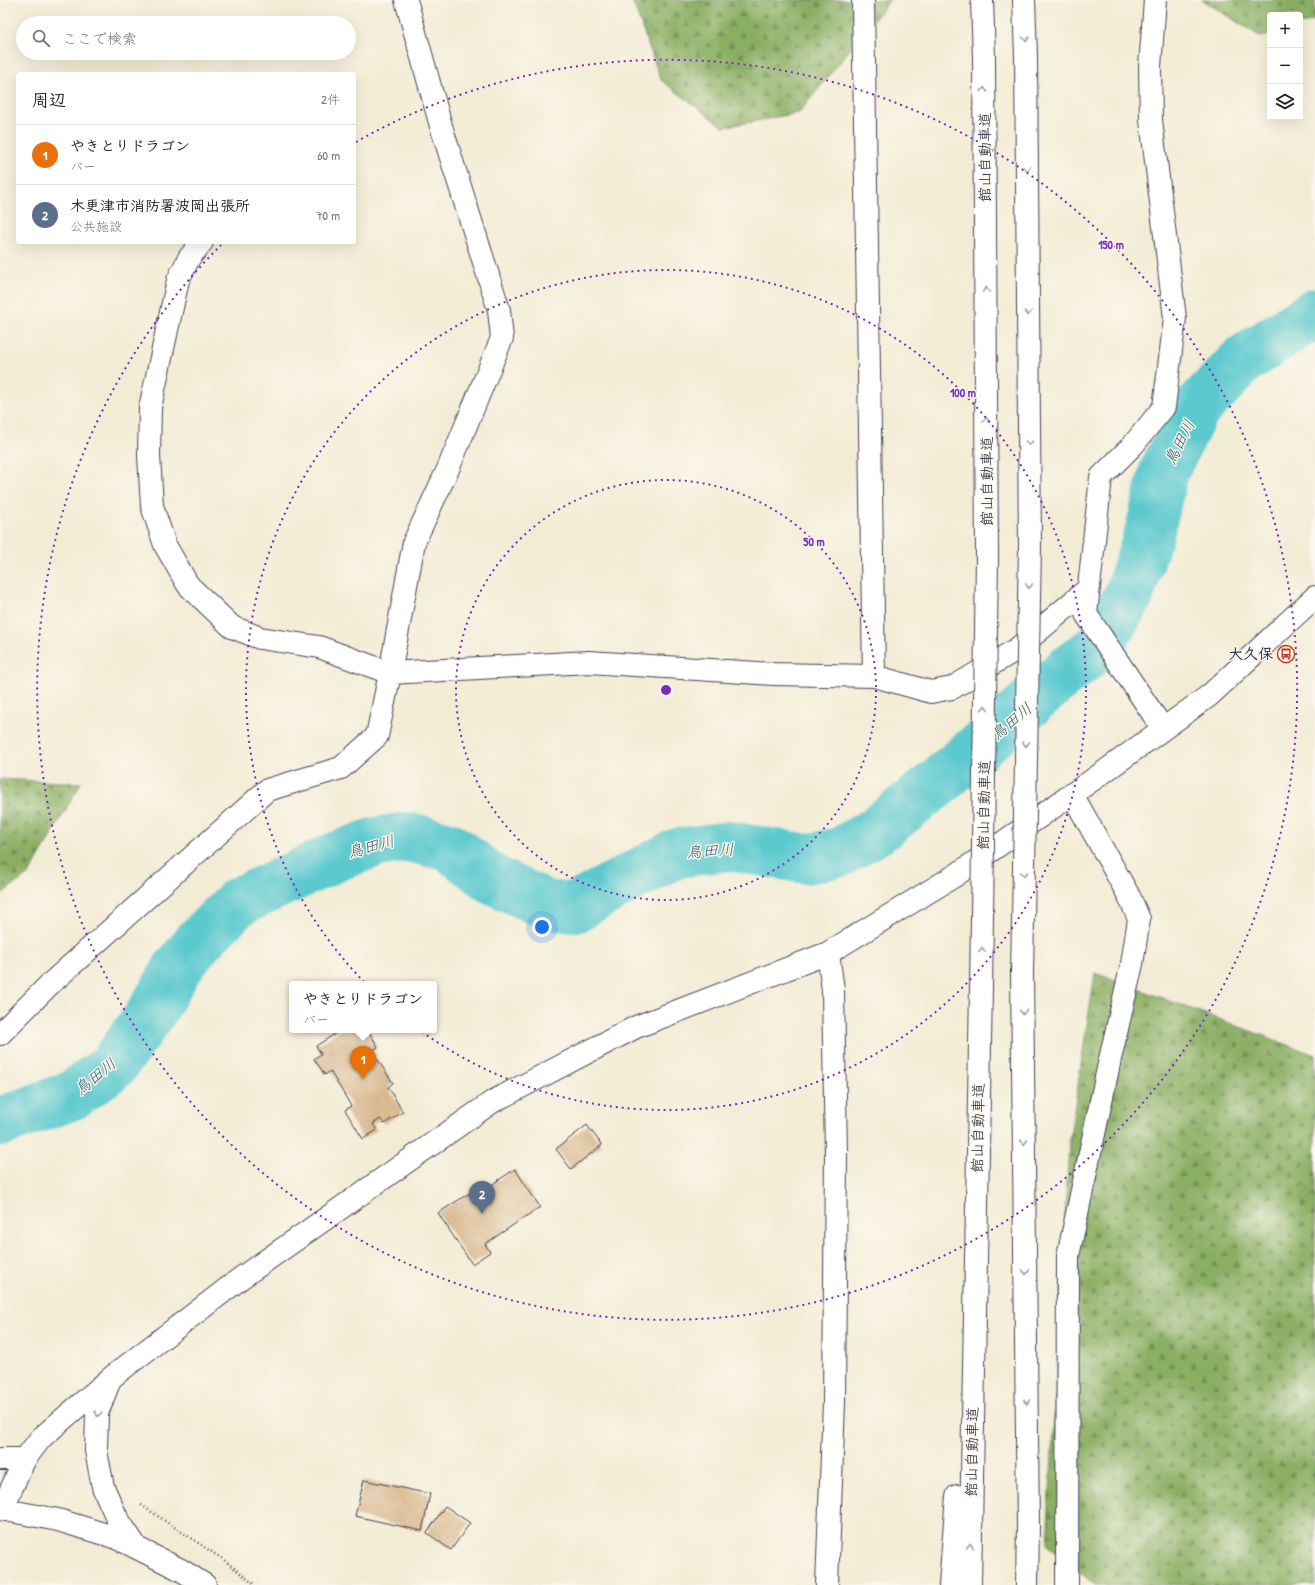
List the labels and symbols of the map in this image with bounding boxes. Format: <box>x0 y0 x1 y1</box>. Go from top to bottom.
one-way arrow <box>1021 36 1030 42</box>
one-way arrow <box>980 87 988 93</box>
street label: 館山自動車道 <box>974 112 995 202</box>
one-way arrow <box>1023 166 1031 172</box>
text: 150 m <box>1098 236 1124 253</box>
one-way arrow <box>981 287 990 293</box>
one-way arrow <box>1024 310 1032 316</box>
text: 100 m <box>950 384 976 401</box>
water label: 鳥田川 <box>1158 416 1200 468</box>
one-way arrow <box>982 417 990 423</box>
street label: 館山自動車道 <box>976 436 997 526</box>
one-way arrow <box>1025 440 1033 446</box>
text: 50 m <box>803 533 825 550</box>
one-way arrow <box>1025 583 1033 589</box>
place label: 大久保 <box>1228 643 1273 664</box>
bus stop icon: 大久保 <box>1276 644 1296 664</box>
centre of rings <box>659 683 673 697</box>
water label: 鳥田川 <box>986 697 1036 745</box>
one-way arrow <box>981 705 989 711</box>
one-way arrow <box>1022 741 1031 747</box>
street label: 館山自動車道 <box>972 760 995 850</box>
water label: 鳥田川 <box>345 829 397 863</box>
water label: 鳥田川 <box>685 837 735 863</box>
one-way arrow <box>1020 871 1028 877</box>
your location <box>532 917 552 937</box>
one-way arrow <box>977 947 986 953</box>
one-way arrow <box>1019 1009 1027 1015</box>
pin: 1 <box>350 1046 376 1079</box>
water label: 鳥田川 <box>69 1052 121 1100</box>
street label: 館山自動車道 <box>966 1083 989 1173</box>
one-way arrow <box>1020 1139 1028 1145</box>
pin: 2 <box>469 1181 495 1214</box>
one-way arrow <box>1022 1269 1030 1275</box>
one-way arrow <box>1023 1399 1031 1405</box>
street label: 館山自動車道 <box>960 1407 983 1497</box>
one-way arrow <box>95 1410 103 1417</box>
one-way arrow <box>966 1543 974 1549</box>

